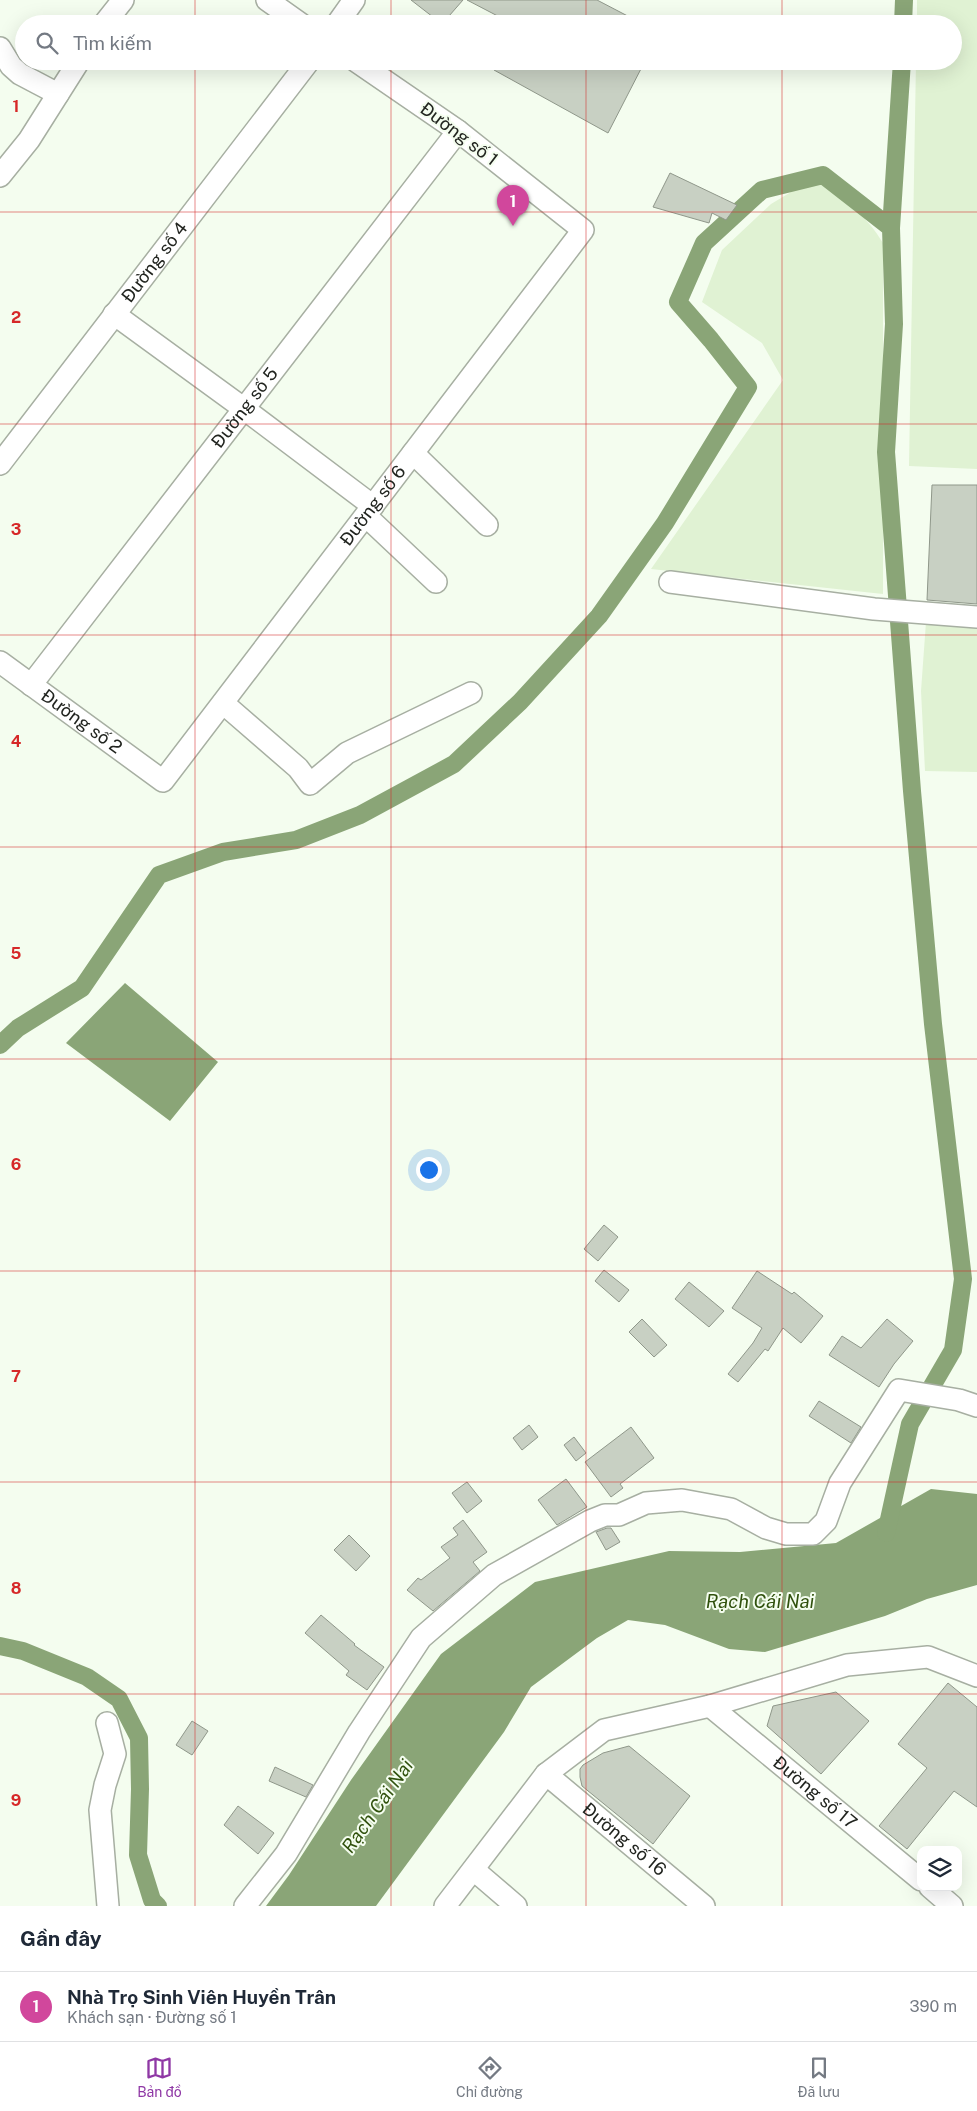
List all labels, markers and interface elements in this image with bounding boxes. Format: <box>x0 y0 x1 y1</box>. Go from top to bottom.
search box <box>15 15 962 70</box>
icon: search <box>33 29 61 57</box>
text: Tìm kiếm <box>73 32 152 54</box>
text: 1 <box>13 97 19 116</box>
street label: Đường số 1 <box>416 98 502 170</box>
pin: 1 <box>497 185 529 226</box>
street label: Đường số 4 <box>117 218 192 307</box>
text: 2 <box>11 308 21 327</box>
street label: Đường số 5 <box>207 363 282 452</box>
street label: Đường số 6 <box>335 461 410 550</box>
text: 3 <box>11 520 21 539</box>
street label: Đường số 2 <box>37 685 126 758</box>
text: 4 <box>11 732 22 751</box>
text: 5 <box>11 944 22 963</box>
text: 6 <box>11 1155 21 1174</box>
your location <box>416 1157 442 1183</box>
text: 7 <box>11 1367 21 1386</box>
text: 8 <box>11 1579 22 1598</box>
water label: Rạch Cái Nai <box>706 1590 815 1612</box>
street label: Đường số 17 <box>769 1751 861 1833</box>
water label: Rạch Cái Nai <box>337 1755 417 1857</box>
text: 9 <box>11 1791 21 1810</box>
street label: Đường số 16 <box>578 1798 671 1880</box>
map controls <box>917 1846 962 1891</box>
button: layers <box>917 1846 962 1891</box>
text: Gần đây <box>20 1926 102 1951</box>
text: Nhà Trọ Sinh Viên Huyền Trân <box>67 1986 336 2008</box>
text: 1 <box>33 1997 39 2016</box>
text: 390 m <box>910 1997 957 2016</box>
text: Khách sạn · Đường số 1 <box>67 2008 237 2027</box>
tab: Bản đồ <box>137 2054 182 2100</box>
tab: Chỉ đường <box>456 2054 523 2100</box>
tab: Đã lưu <box>797 2054 840 2100</box>

